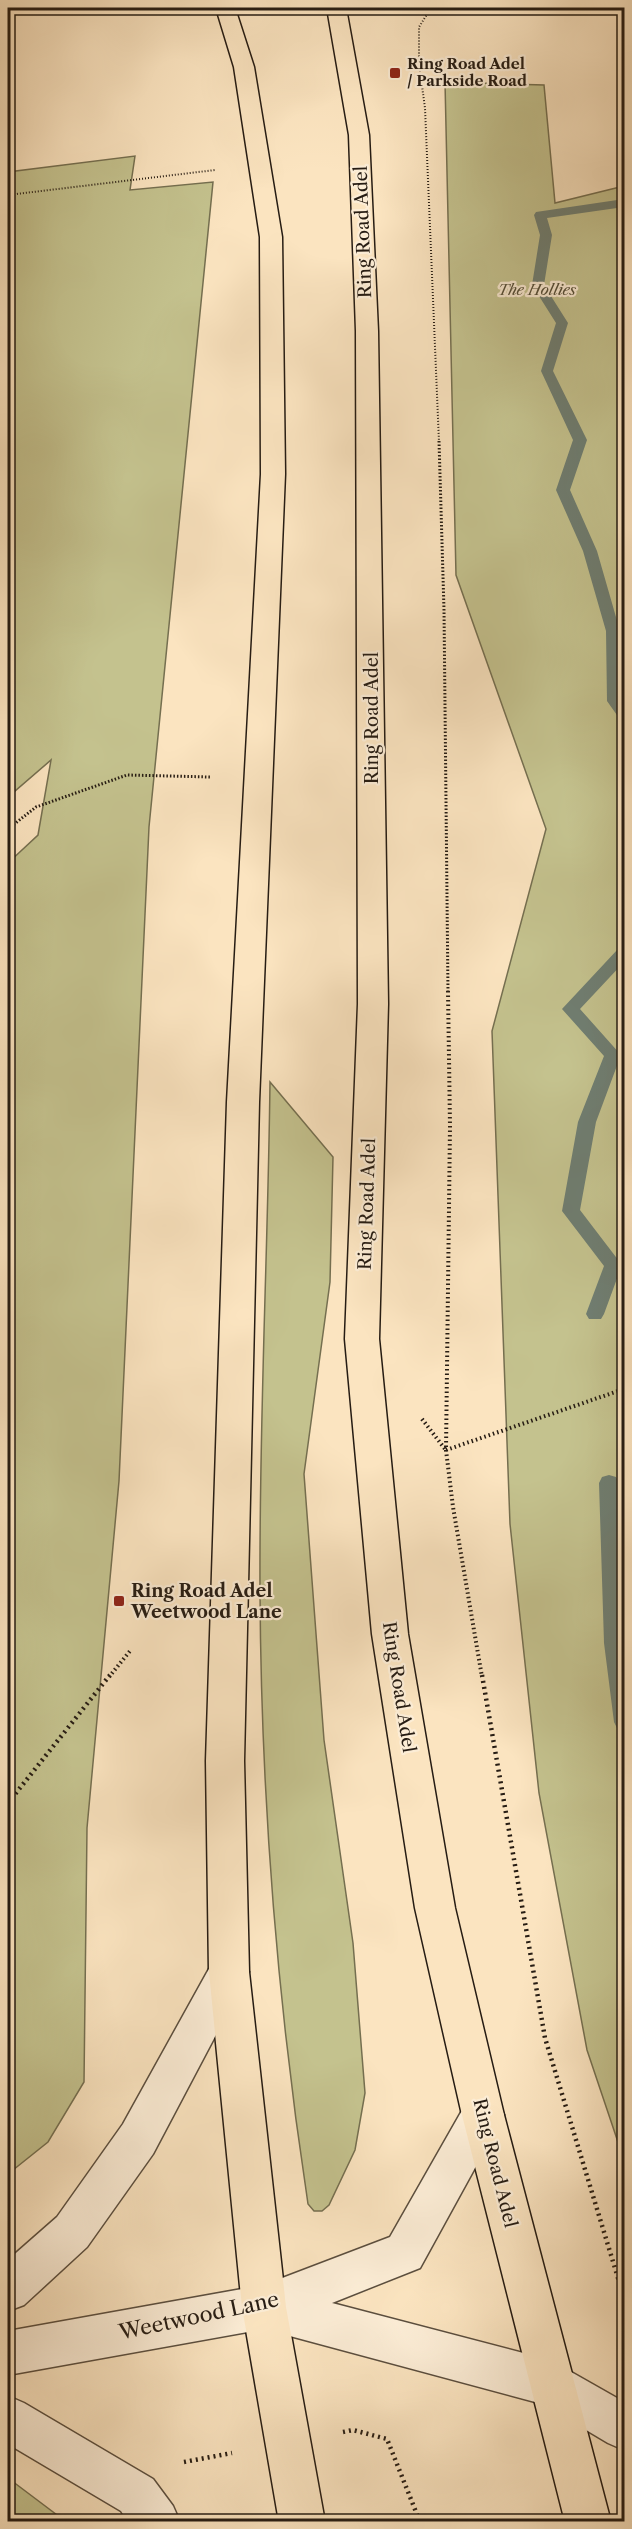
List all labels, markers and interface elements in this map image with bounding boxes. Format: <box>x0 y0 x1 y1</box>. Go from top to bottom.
place label: Ring Road Adel / Parkside Road <box>407 54 527 90</box>
marker: Ring Road Adel / Parkside Road <box>388 66 402 80</box>
street label: Ring Road Adel <box>350 166 376 298</box>
park label: The Hollies <box>498 280 576 299</box>
street label: Ring Road Adel <box>361 652 383 784</box>
street label: Ring Road Adel <box>354 1138 380 1270</box>
place label: Ring Road Adel Weetwood Lane <box>130 1580 282 1623</box>
marker: Ring Road Adel Weetwood Lane <box>112 1594 126 1608</box>
street label: Ring Road Adel <box>378 1620 420 1754</box>
street label: Ring Road Adel <box>468 2096 522 2230</box>
street label: Weetwood Lane <box>116 2286 281 2345</box>

